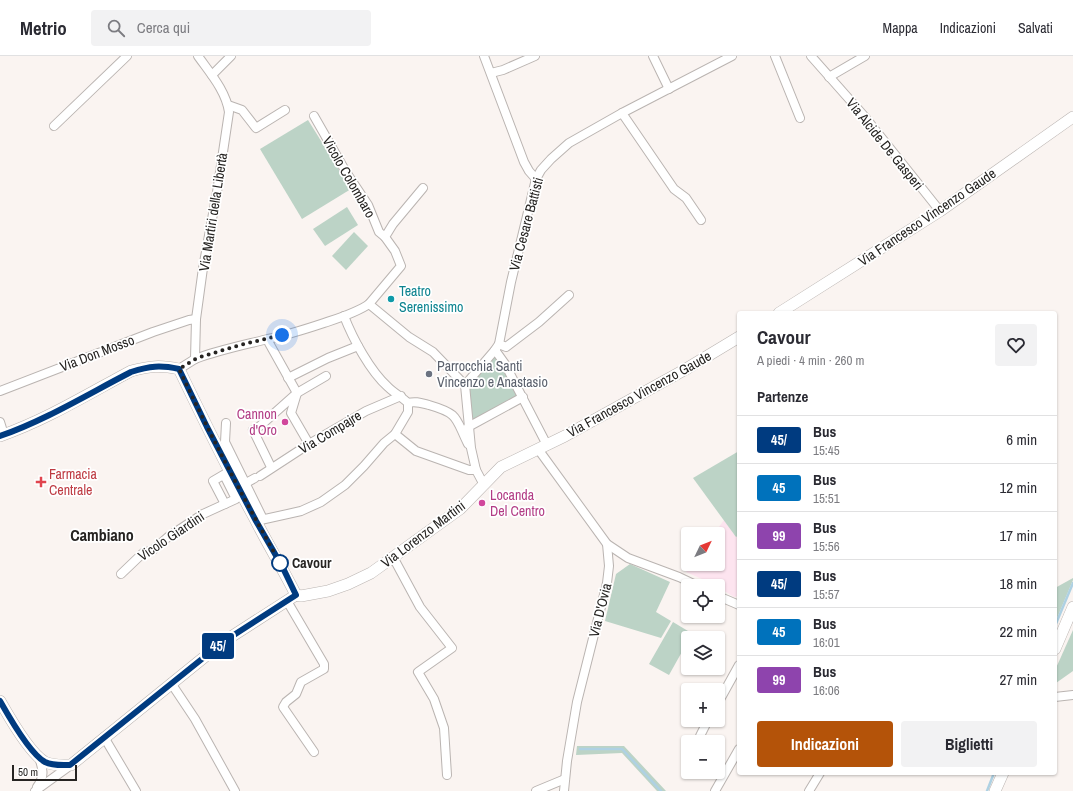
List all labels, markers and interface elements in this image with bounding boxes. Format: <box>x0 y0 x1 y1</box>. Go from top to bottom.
search box <box>91 10 371 46</box>
text: Metrio <box>20 15 67 41</box>
icon: search <box>105 17 127 39</box>
text: Cerca qui <box>137 17 190 38</box>
text: Mappa <box>883 19 918 37</box>
text: Indicazioni <box>940 19 996 37</box>
text: Salvati <box>1018 19 1053 37</box>
street label: Via Alcide De Gasperi <box>842 94 928 194</box>
street label: Vicolo Colombaro <box>318 133 380 221</box>
street label: Via Martiri della Libertà <box>195 151 231 273</box>
street label: Via Francesco Vincenzo Gaude <box>855 164 999 270</box>
street label: Via Cesare Battisti <box>505 175 547 273</box>
place label: Teatro Serenissimo <box>399 282 463 316</box>
marker: Teatro Serenissimo <box>386 294 396 304</box>
text: Cavour <box>757 324 811 350</box>
button: heart <box>995 324 1037 366</box>
your location <box>272 325 292 345</box>
street label: Via Don Mosso <box>57 331 137 375</box>
street label: Via Francesco Vincenzo Gaude <box>564 347 714 441</box>
text: A piedi · 4 min · 260 m <box>757 352 864 369</box>
place label: Parrocchia Santi Vincenzo e Anastasio <box>437 357 548 391</box>
marker: Parrocchia Santi Vincenzo e Anastasio <box>424 369 434 379</box>
text: Partenze <box>757 386 808 407</box>
place label: Cannon d'Oro <box>237 405 277 439</box>
street label: Via Compajre <box>295 406 365 458</box>
marker: Cannon d'Oro <box>280 417 290 427</box>
text: Bus <box>813 421 836 442</box>
text: 6 min <box>1006 429 1037 450</box>
text: 45/ <box>771 431 787 449</box>
text: 15:45 <box>813 442 840 459</box>
place label: Farmacia Centrale <box>49 465 98 499</box>
text: Bus <box>813 469 836 490</box>
marker: Farmacia Centrale <box>36 477 46 487</box>
text: 12 min <box>999 477 1037 498</box>
text: 45 <box>773 479 785 497</box>
place label: Locanda Del Centro <box>490 486 545 520</box>
text: 15:51 <box>813 490 840 507</box>
street label: Via Lorenzo Martini <box>377 497 469 571</box>
marker: Locanda Del Centro <box>477 498 487 508</box>
street label: Vicolo Giardini <box>134 507 208 565</box>
text: Bus <box>813 517 836 538</box>
district label: Cambiano <box>70 524 134 546</box>
text: 17 min <box>999 525 1037 546</box>
north arrow <box>681 527 725 571</box>
map controls <box>681 527 725 779</box>
text: 99 <box>773 527 785 545</box>
text: 15:56 <box>813 538 840 555</box>
marker: Cavour <box>271 554 289 572</box>
place label: Cavour <box>292 554 332 572</box>
text: Bus <box>813 565 836 586</box>
text: 18 min <box>999 573 1037 594</box>
text: 45/ <box>771 575 787 593</box>
button: locate <box>681 579 725 623</box>
street label: Via D'Ovia <box>585 581 616 639</box>
text: 15:57 <box>813 586 840 603</box>
text: Bus <box>813 613 836 634</box>
text: 22 min <box>999 621 1037 642</box>
text: 45 <box>773 623 785 641</box>
button: layers <box>681 631 725 675</box>
line badge: 45/ <box>195 633 241 659</box>
text: 16:01 <box>813 634 840 651</box>
text: 45/ <box>210 637 226 655</box>
text: Bus <box>813 661 836 682</box>
text: 27 min <box>999 669 1037 690</box>
text: 99 <box>773 671 785 689</box>
text: 16:06 <box>813 682 840 699</box>
button: + <box>681 683 725 727</box>
button: Indicazioni <box>757 721 893 767</box>
button: Biglietti <box>901 721 1037 767</box>
button: − <box>681 735 725 779</box>
scale bar <box>12 763 77 782</box>
text: 50 m <box>18 765 38 779</box>

